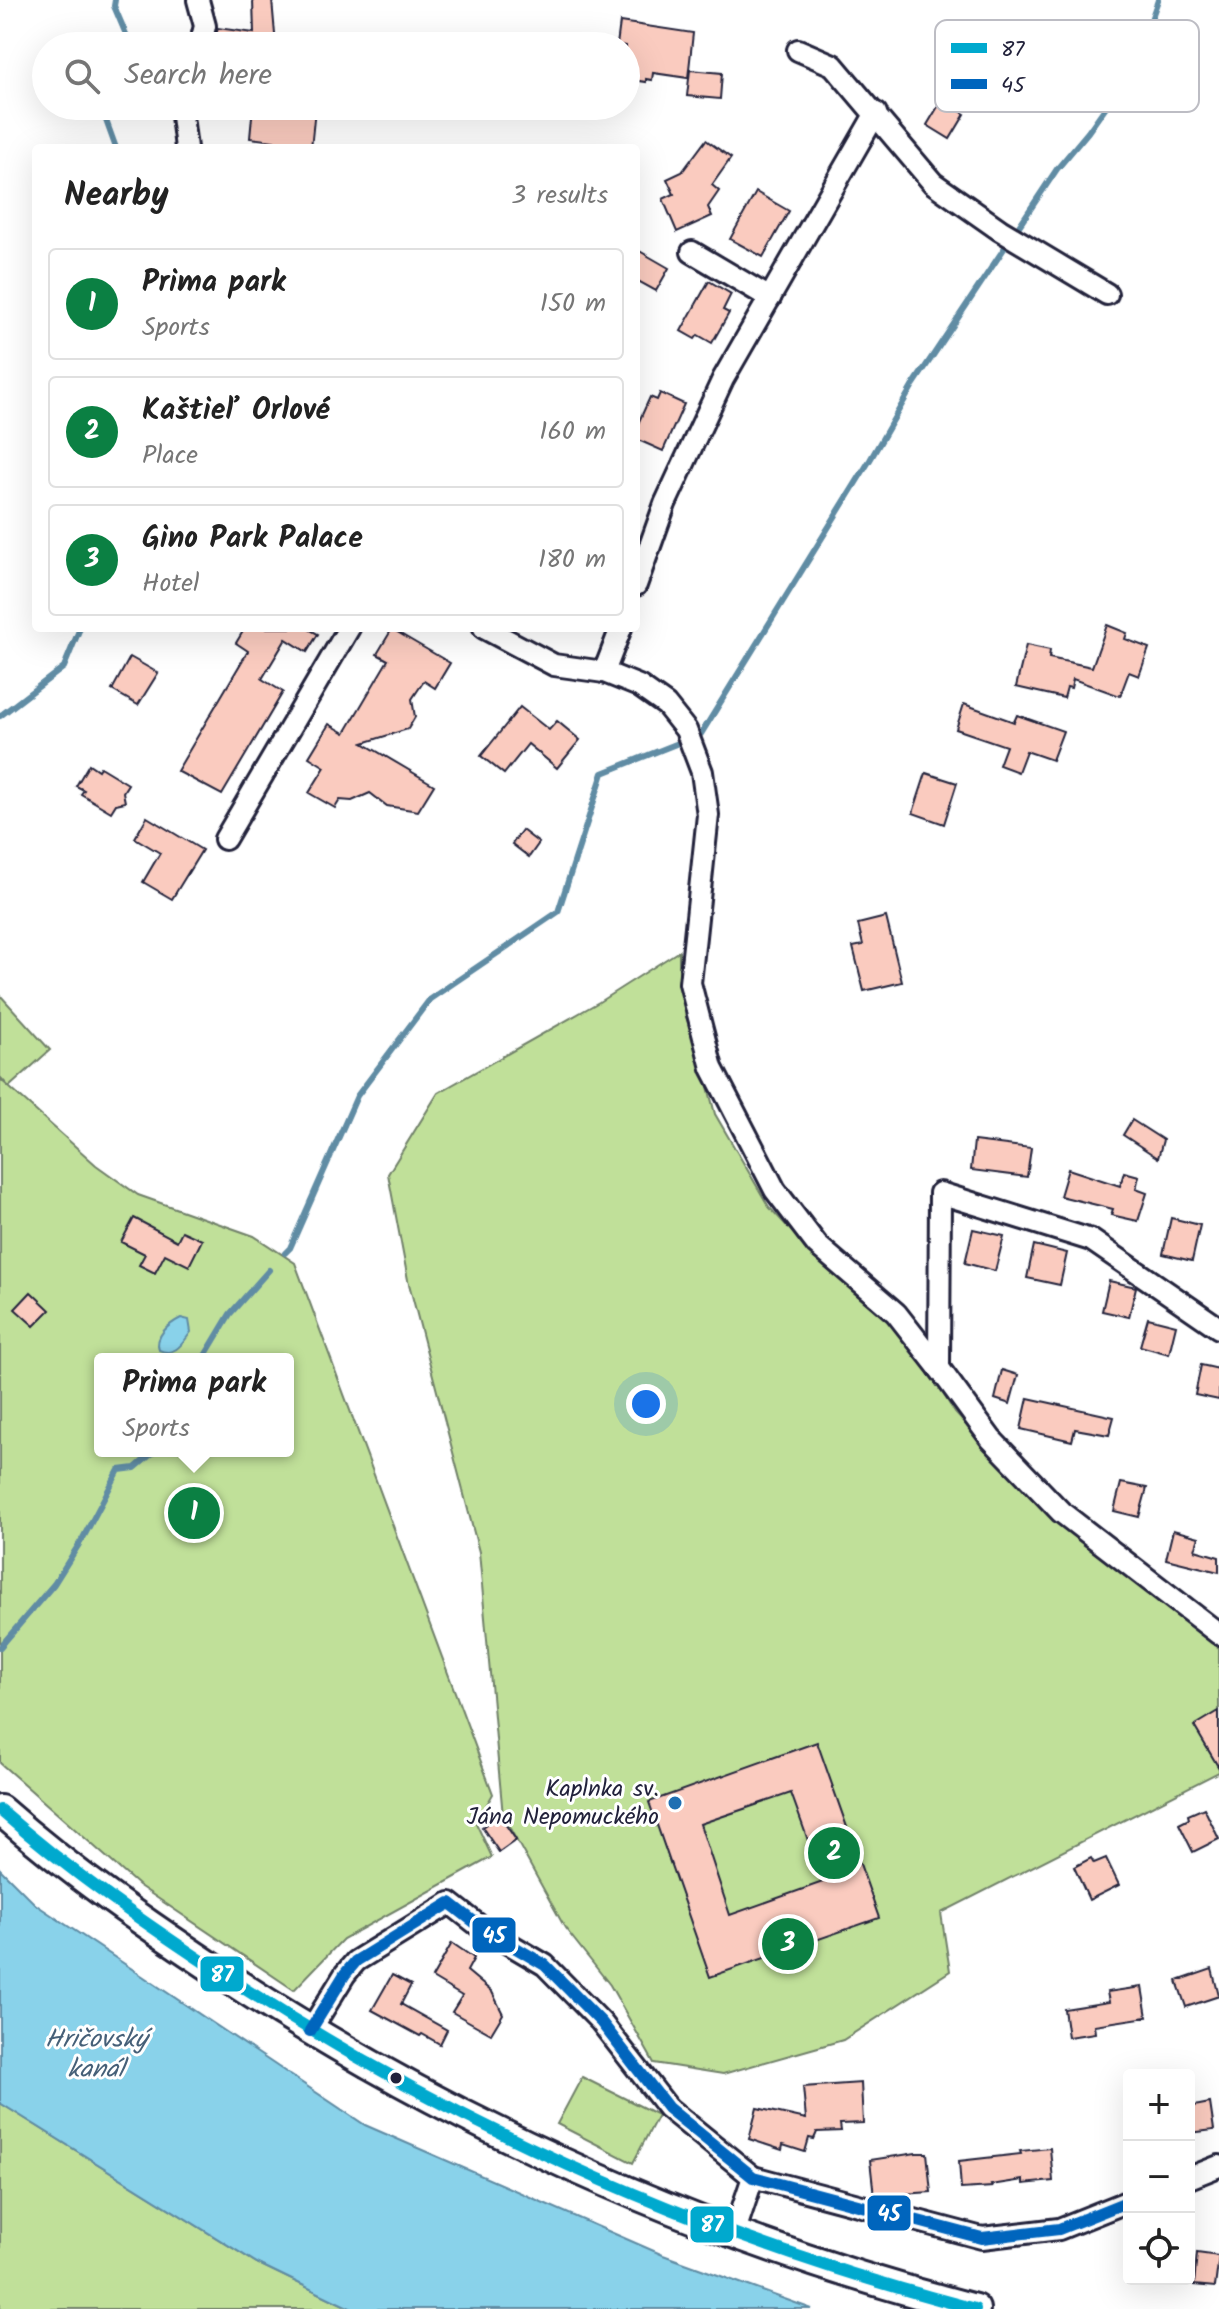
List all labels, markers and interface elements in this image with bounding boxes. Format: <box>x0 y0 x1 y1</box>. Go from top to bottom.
legend <box>935 20 1199 112</box>
search box <box>32 32 640 120</box>
text: 87 <box>1001 33 1025 68</box>
text: Search here <box>124 52 272 100</box>
icon: search <box>60 54 104 98</box>
text: 45 <box>1001 69 1026 104</box>
text: Nearby <box>64 169 169 223</box>
text: 3 results <box>511 175 608 217</box>
text: Prima park <box>142 259 286 307</box>
text: 1 <box>88 283 96 325</box>
text: 150 m <box>540 283 606 325</box>
text: Sports <box>142 307 210 349</box>
text: Kaštieľ Orlové <box>142 387 329 435</box>
text: 2 <box>84 411 100 453</box>
text: 160 m <box>539 411 606 453</box>
text: Place <box>142 435 198 477</box>
text: Gino Park Palace <box>142 515 363 563</box>
text: 3 <box>85 539 99 581</box>
text: 180 m <box>538 539 606 581</box>
text: Hotel <box>142 563 199 605</box>
popup <box>94 1353 294 1457</box>
text: Prima park <box>122 1360 266 1408</box>
your location <box>626 1384 666 1424</box>
text: Sports <box>122 1408 190 1450</box>
pin: 1 <box>168 1483 220 1543</box>
place label: Kaplnka sv. Jána Nepomuckého <box>467 1770 659 1837</box>
marker: Kaplnka sv. Jána Nepomuckého <box>666 1794 684 1812</box>
pin: 2 <box>808 1823 860 1883</box>
pin: 3 <box>762 1914 814 1974</box>
line badge: 45 <box>471 1916 517 1954</box>
text: 45 <box>482 1920 507 1955</box>
line badge: 87 <box>199 1955 245 1993</box>
text: 87 <box>210 1959 234 1994</box>
water label: Hričovský kanál <box>45 2019 153 2091</box>
map controls <box>1123 2069 1195 2285</box>
button: + <box>1123 2069 1195 2141</box>
unlabelled marker <box>388 2070 404 2086</box>
button: − <box>1123 2141 1195 2213</box>
line badge: 45 <box>866 2194 912 2232</box>
text: 45 <box>877 2198 902 2233</box>
line badge: 87 <box>689 2205 735 2244</box>
text: 87 <box>700 2209 724 2244</box>
button: locate <box>1123 2213 1195 2285</box>

